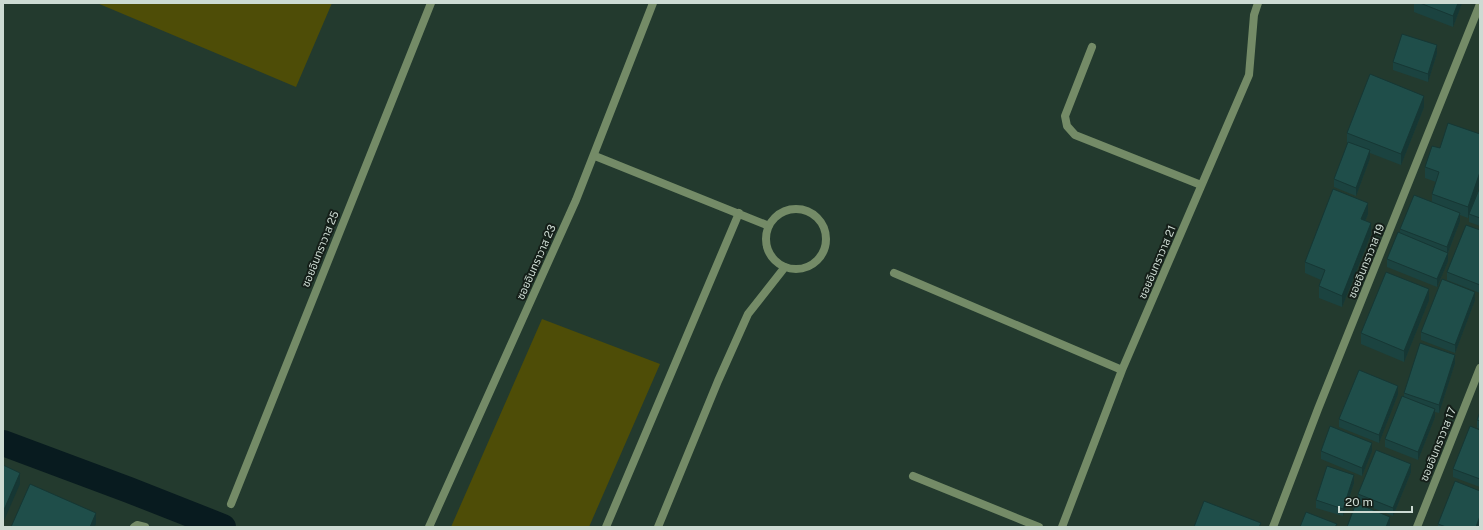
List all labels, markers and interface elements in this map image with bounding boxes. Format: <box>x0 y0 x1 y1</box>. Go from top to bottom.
street label: ซอยอินทราวาส 25 <box>299 209 341 289</box>
street label: ซอยอินทราวาส 19 <box>1346 222 1386 300</box>
street label: ซอยอินทราวาส 23 <box>514 223 558 301</box>
street label: ซอยอินทราวาส 21 <box>1136 224 1178 300</box>
street label: ซอยอินทราวาส 17 <box>1418 405 1458 483</box>
scale bar <box>1339 488 1412 514</box>
text: 20 m <box>1345 495 1373 509</box>

